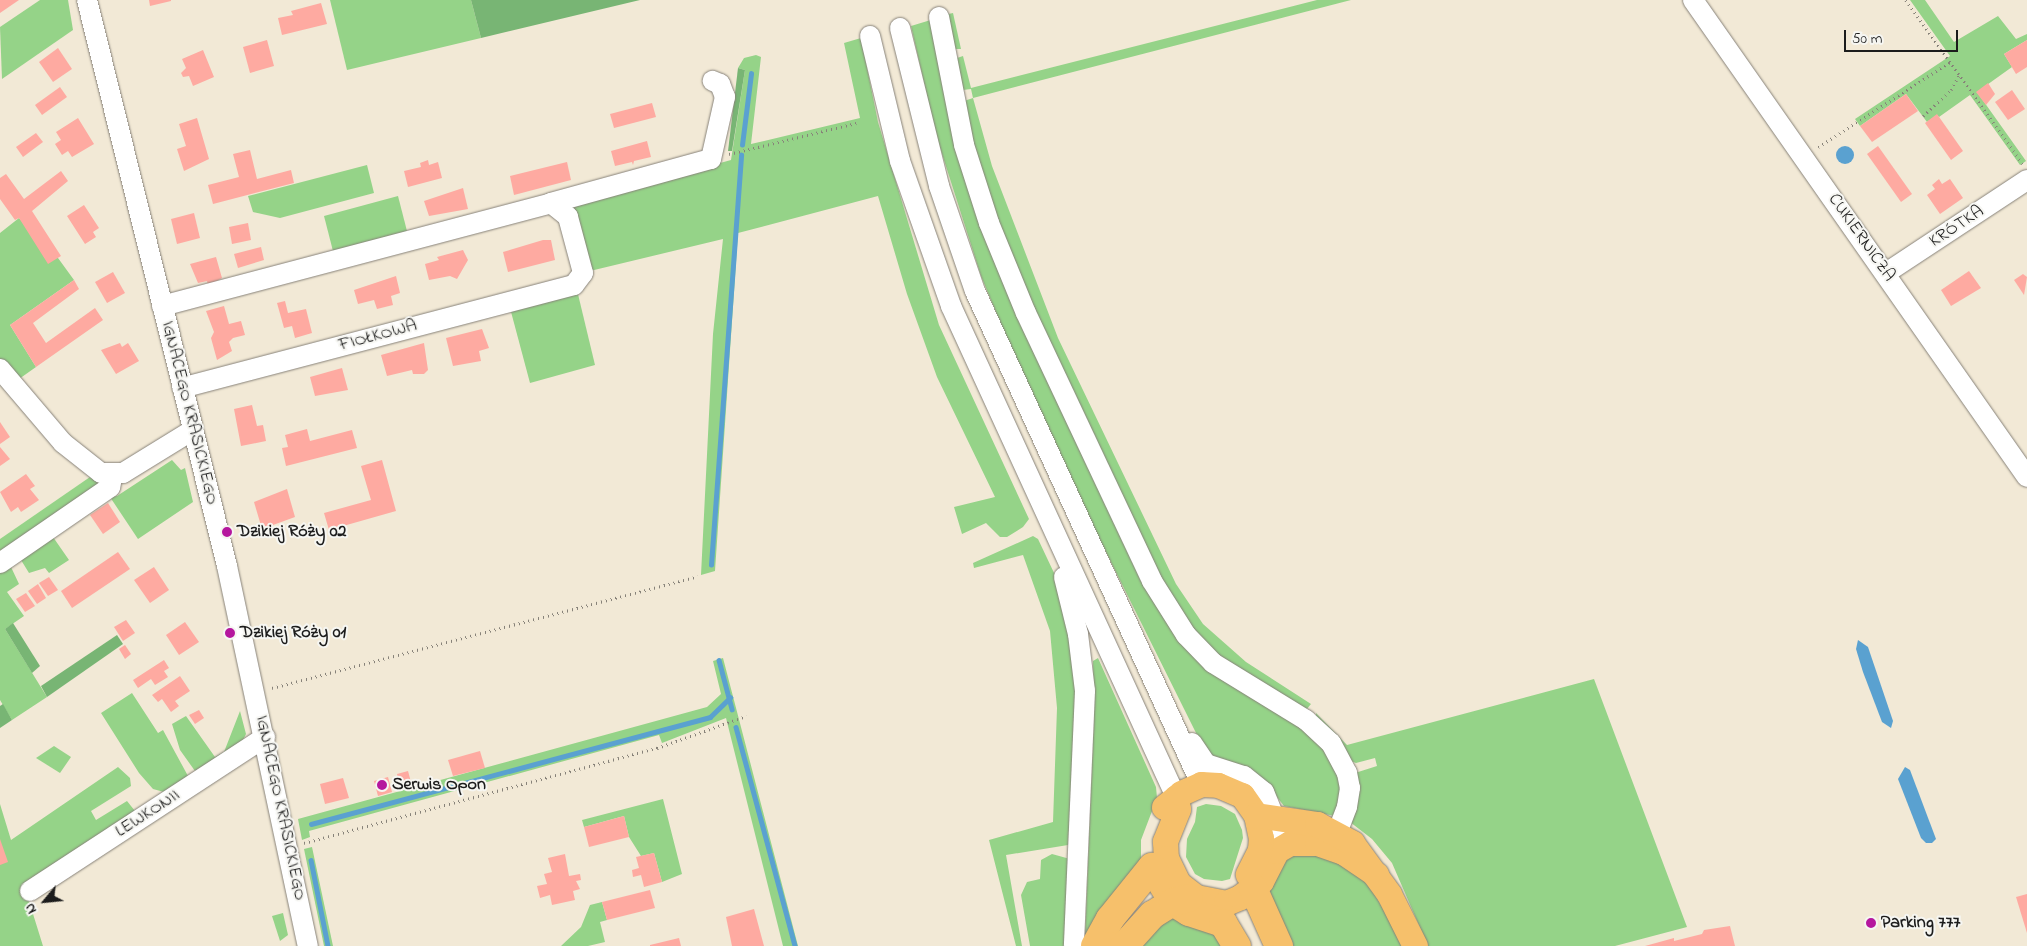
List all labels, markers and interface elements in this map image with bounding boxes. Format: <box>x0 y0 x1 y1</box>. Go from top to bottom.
scale bar <box>1847 20 1961 52</box>
text: 50 m <box>1852 28 1882 50</box>
street label: CUKIERNICZA <box>1823 190 1899 286</box>
street label: KRÓTKA <box>1926 201 1988 253</box>
street label: FIOŁKOWA <box>337 315 419 357</box>
street label: IGNACEGO KRASICKIEGO <box>156 319 222 507</box>
place label: Dzikiej Róży 02 <box>237 521 346 543</box>
marker: Dzikiej Róży 02 <box>221 526 233 538</box>
place label: Dzikiej Róży 01 <box>240 622 346 644</box>
marker: Dzikiej Róży 01 <box>224 627 236 639</box>
street label: IGNACEGO KRASICKIEGO <box>250 714 310 902</box>
place label: Serwis Opon <box>392 774 486 796</box>
marker: Serwis Opon <box>376 779 388 791</box>
street label: LEWKONII <box>112 785 184 843</box>
north arrow <box>20 876 70 926</box>
text: N <box>20 899 43 917</box>
place label: Parking 777 <box>1881 912 1960 934</box>
marker: Parking 777 <box>1865 917 1877 929</box>

